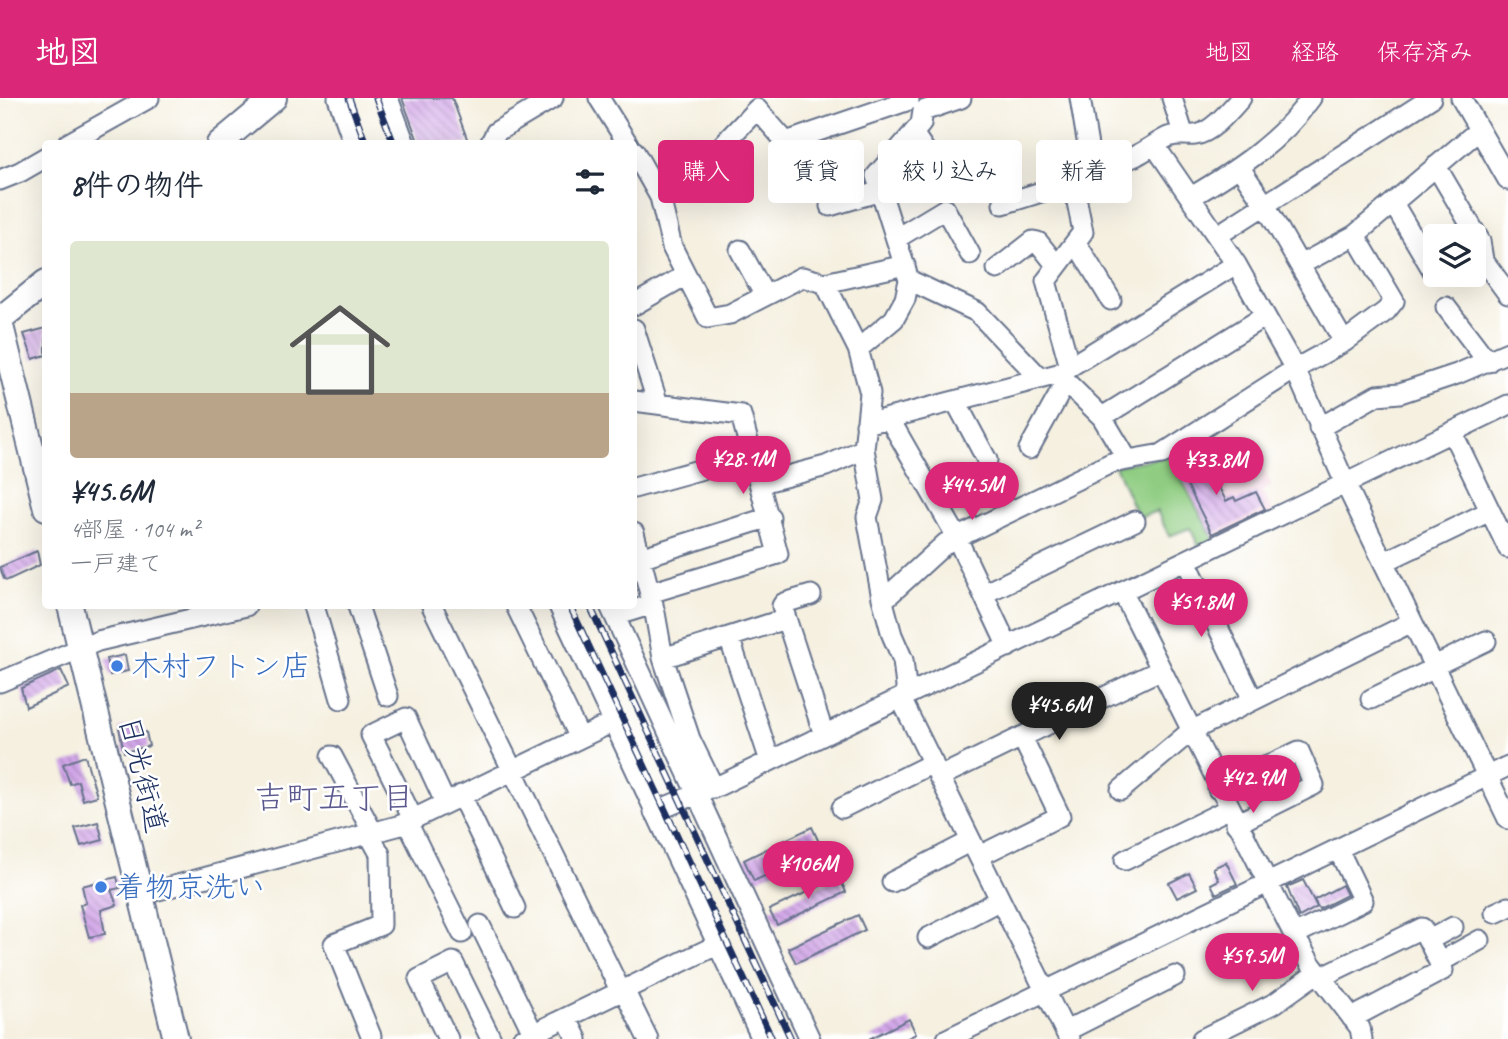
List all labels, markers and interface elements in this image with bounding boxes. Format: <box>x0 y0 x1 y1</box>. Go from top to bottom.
text: 地図 <box>35 31 101 73</box>
text: 地図 <box>1205 37 1253 67</box>
text: 経路 <box>1291 37 1339 67</box>
text: 保存済み <box>1377 37 1473 67</box>
chip: 購入 <box>658 140 754 203</box>
chip: 賃貸 <box>768 140 864 203</box>
chip: 絞り込み <box>878 140 1022 203</box>
chip: 新着 <box>1036 140 1132 203</box>
icon: filters <box>571 163 609 201</box>
text: 8件の物件 <box>70 166 204 204</box>
map controls <box>1423 224 1486 287</box>
button: layers <box>1423 224 1486 287</box>
icon: home <box>277 287 403 413</box>
pin: ¥28.1M <box>686 436 800 496</box>
pin: ¥33.8M <box>1159 438 1273 497</box>
text: ¥28.1M <box>712 444 774 473</box>
text: ¥33.8M <box>1185 445 1247 474</box>
pin: ¥44.5M <box>915 462 1029 522</box>
text: ¥44.5M <box>941 470 1003 499</box>
text: ¥45.6M <box>70 472 152 510</box>
text: 4部屋 · 104 m² <box>70 515 199 544</box>
text: 一戸建て <box>70 549 162 578</box>
pin: ¥51.8M <box>1144 580 1258 639</box>
text: ¥51.8M <box>1170 587 1232 616</box>
place label: 木村フトン店 <box>131 647 311 685</box>
marker: 木村フトン店 <box>109 658 125 674</box>
pin: ¥45.6M <box>1002 682 1116 742</box>
text: ¥45.6M <box>1028 690 1090 719</box>
street label: 日光街道 <box>110 711 176 837</box>
pin: ¥42.9M <box>1196 756 1310 815</box>
text: ¥42.9M <box>1222 763 1284 792</box>
district label: 吉町五丁目 <box>254 777 414 818</box>
pin: ¥106M <box>759 842 857 901</box>
text: ¥106M <box>779 849 837 878</box>
place label: 着物京洗い <box>115 868 265 906</box>
marker: 着物京洗い <box>93 879 109 895</box>
pin: ¥59.5M <box>1195 934 1309 993</box>
text: ¥59.5M <box>1221 941 1283 970</box>

